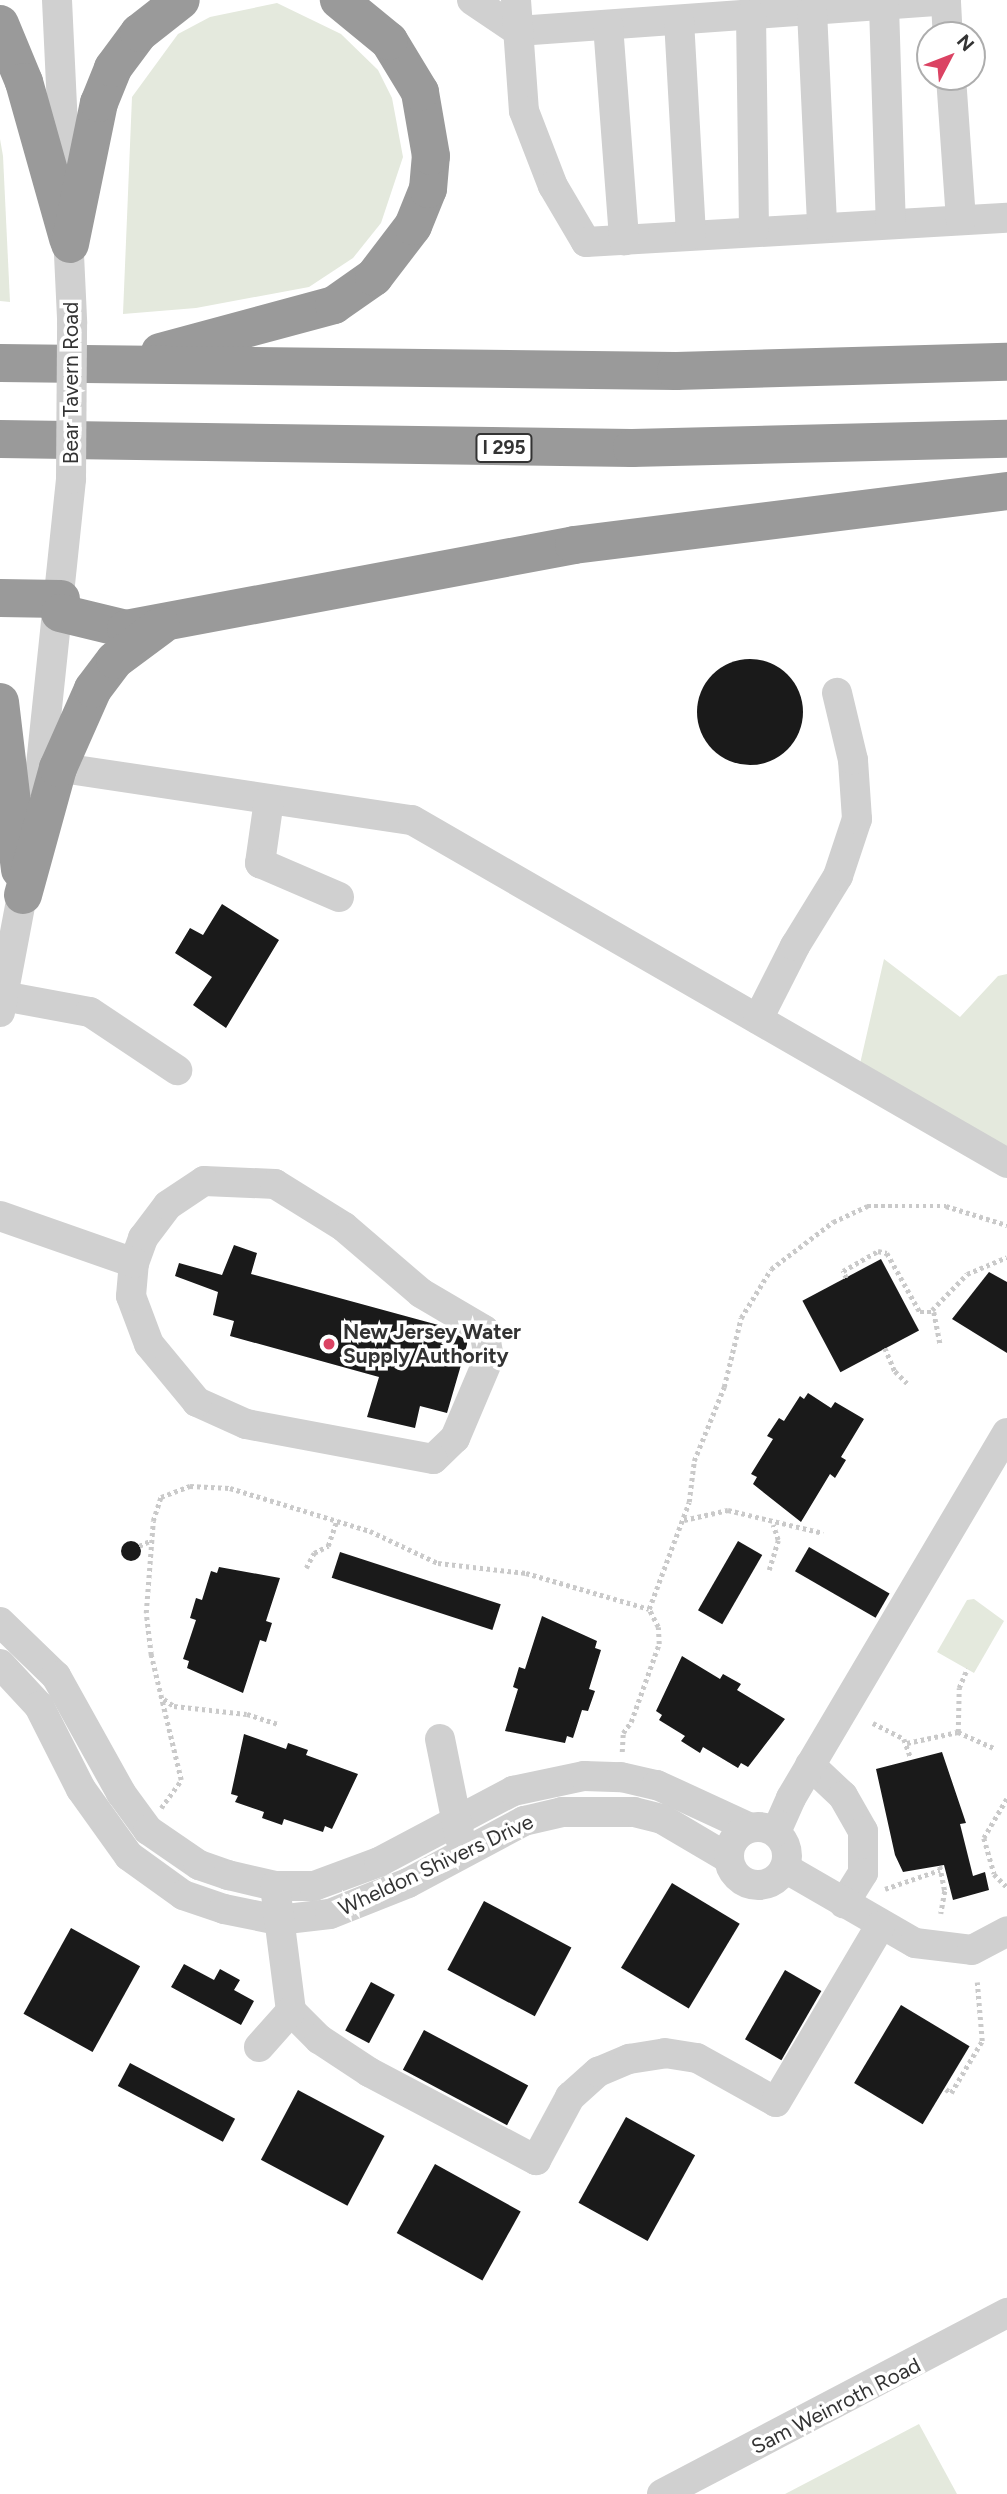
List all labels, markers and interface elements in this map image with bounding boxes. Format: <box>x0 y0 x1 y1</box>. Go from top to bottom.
north arrow <box>916 21 986 91</box>
text: N <box>952 30 979 56</box>
street label: Bear Tavern Road <box>58 302 84 464</box>
road number: I 295 <box>474 432 534 463</box>
place label: New Jersey Water Supply Authority <box>343 1319 521 1369</box>
marker: New Jersey Water Supply Authority <box>321 1336 337 1352</box>
street label: Wheldon Shivers Drive <box>335 1809 537 1921</box>
street label: Sam Weinroth Road <box>747 2352 925 2460</box>

